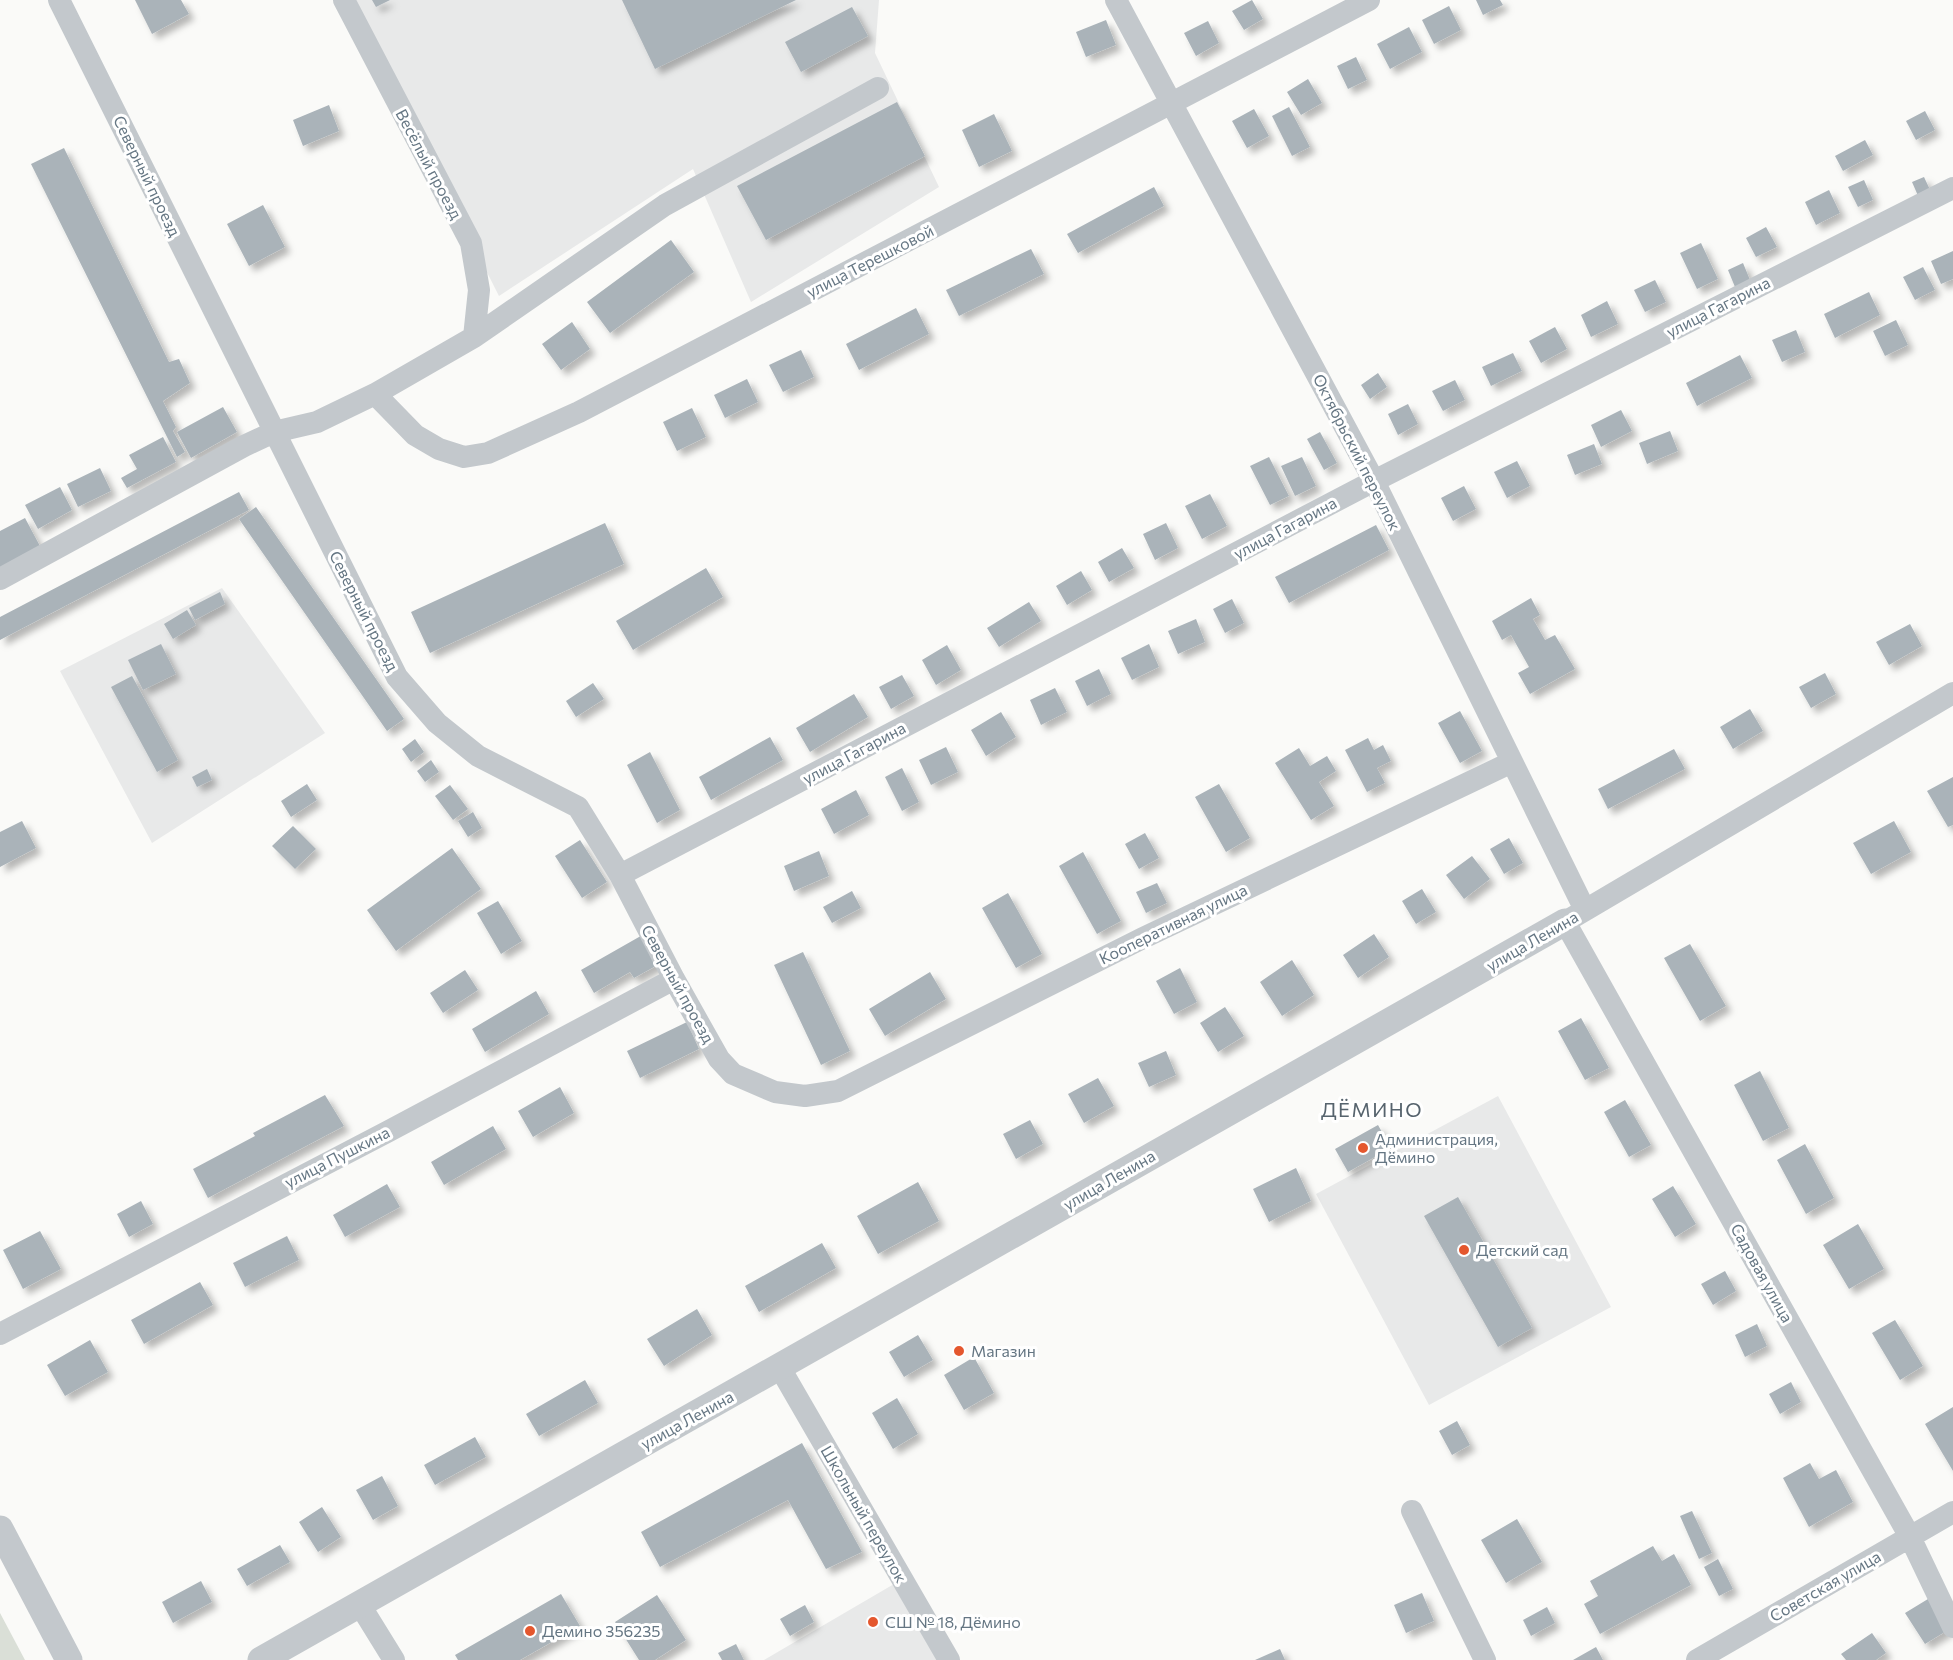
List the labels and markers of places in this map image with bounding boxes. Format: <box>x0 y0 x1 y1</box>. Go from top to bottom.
place label: Администрация, Дёмино <box>1375 1129 1498 1166</box>
marker: Администрация, Дёмино <box>1356 1141 1370 1155</box>
place label: Детский сад <box>1476 1240 1568 1259</box>
marker: Детский сад <box>1457 1243 1471 1257</box>
place label: Магазин <box>971 1341 1036 1360</box>
marker: Магазин <box>952 1344 966 1358</box>
place label: СШ № 18, Дёмино <box>885 1612 1021 1631</box>
marker: СШ № 18, Дёмино <box>866 1615 880 1629</box>
place label: Демино 356235 <box>542 1621 660 1640</box>
marker: Демино 356235 <box>523 1624 537 1638</box>

